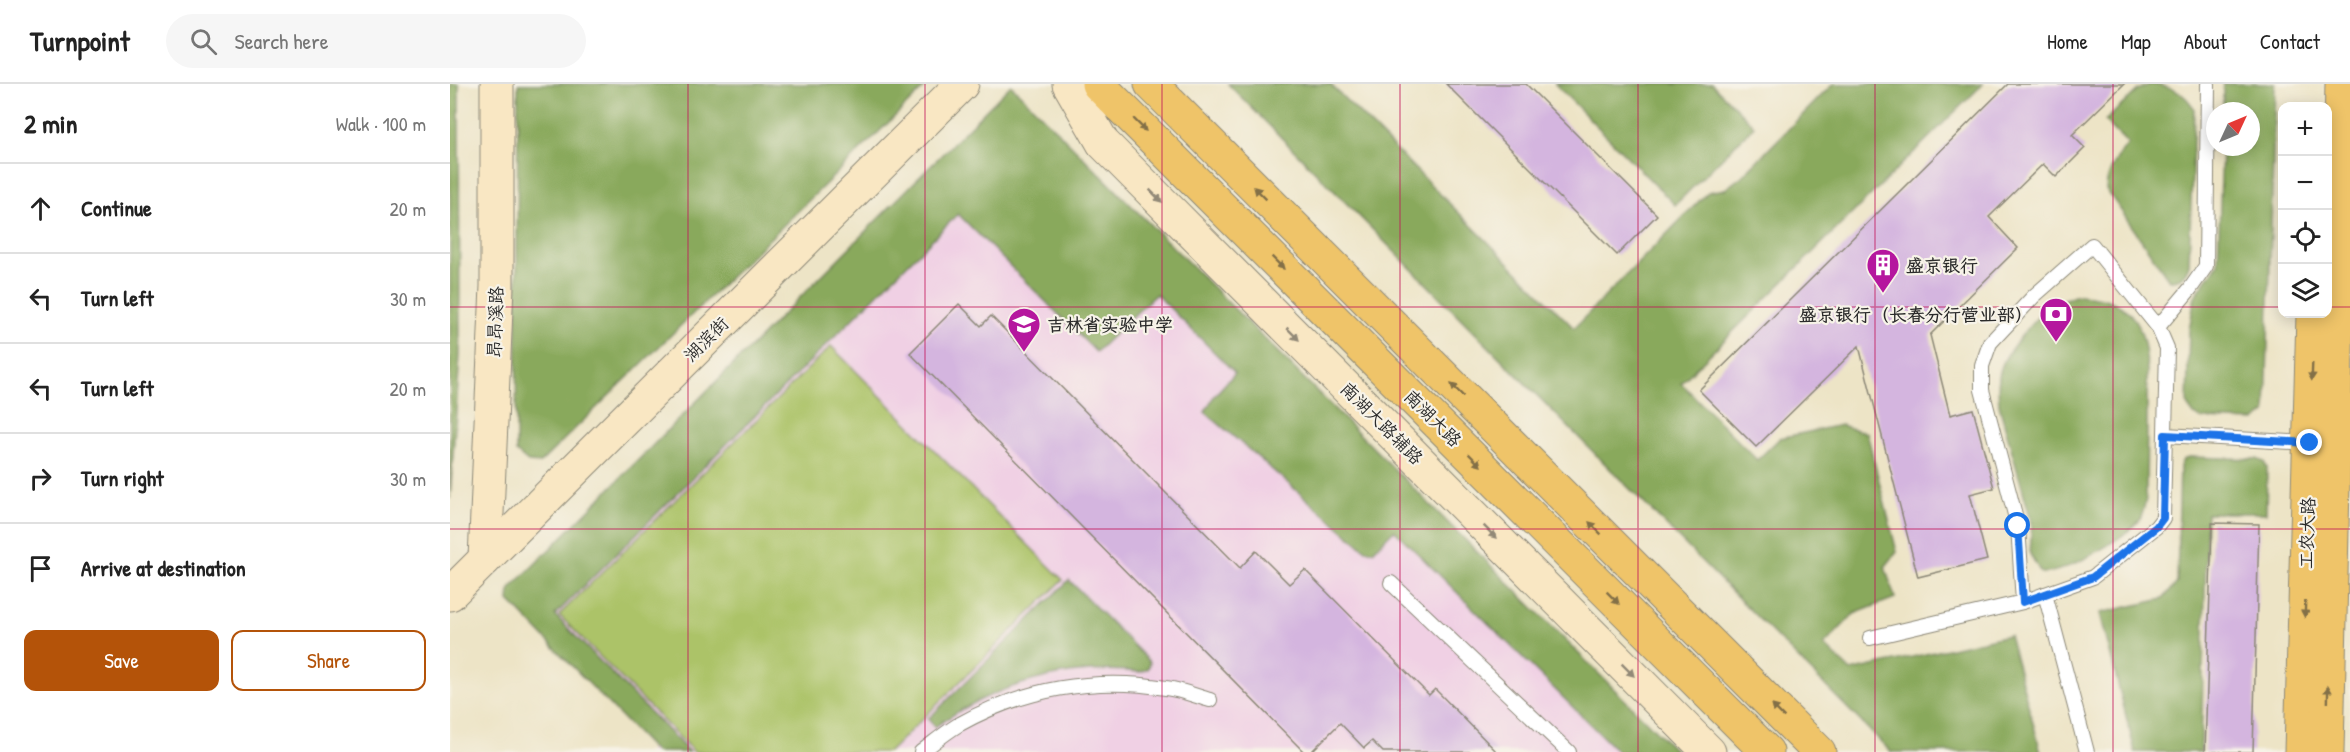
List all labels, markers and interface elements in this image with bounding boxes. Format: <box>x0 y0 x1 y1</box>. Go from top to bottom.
search box <box>166 14 586 68</box>
text: Turnpoint <box>30 22 130 60</box>
icon: search <box>187 25 220 58</box>
text: Search here <box>235 26 329 56</box>
text: Home <box>2047 27 2088 56</box>
text: Map <box>2121 27 2151 56</box>
text: About <box>2184 27 2227 56</box>
text: Contact <box>2260 27 2320 56</box>
north arrow <box>2206 102 2260 156</box>
map controls <box>2278 102 2332 318</box>
button: + <box>2278 102 2332 156</box>
text: 2 min <box>24 106 77 141</box>
text: Walk · 100 m <box>336 110 426 137</box>
one-way arrow <box>1132 118 1146 132</box>
button: − <box>2278 156 2332 210</box>
one-way arrow <box>1254 187 1268 201</box>
one-way arrow <box>1148 188 1162 202</box>
icon: ahead <box>24 192 57 225</box>
text: Continue <box>81 193 152 223</box>
text: 20 m <box>389 195 426 222</box>
button: locate <box>2278 210 2332 264</box>
building icon: 盛京银行 <box>1865 247 1901 294</box>
place label: 盛京银行 <box>1906 253 1978 278</box>
one-way arrow <box>1270 256 1284 270</box>
button: layers <box>2278 264 2332 318</box>
icon: left <box>24 282 57 315</box>
text: Turn left <box>81 283 154 313</box>
text: 30 m <box>390 285 426 312</box>
street label: 昂昂溪路 <box>481 286 509 358</box>
bank icon: 盛京银行（长春分行营业部） <box>2038 296 2074 343</box>
place label: 盛京银行（长春分行营业部） <box>1799 302 2033 327</box>
school or university icon: 吉林省实验中学 <box>1006 306 1042 353</box>
street label: 湖滨街 <box>678 311 734 367</box>
place label: 吉林省实验中学 <box>1047 312 1173 337</box>
one-way arrow <box>1286 327 1301 341</box>
one-way arrow <box>2307 362 2316 381</box>
icon: left <box>24 372 57 405</box>
text: Turn left <box>81 373 154 403</box>
text: 20 m <box>389 375 426 402</box>
street label: 南湖大路辅路 <box>1335 376 1429 470</box>
street label: 南湖大路 <box>1399 384 1467 452</box>
one-way arrow <box>1451 384 1465 398</box>
route end <box>2296 429 2322 455</box>
one-way arrow <box>1467 453 1481 467</box>
icon: right <box>24 462 57 495</box>
text: Turn right <box>81 463 164 493</box>
text: 30 m <box>390 465 426 492</box>
street label: 工农大路 <box>2293 497 2321 569</box>
route start <box>2004 512 2030 538</box>
one-way arrow <box>1589 522 1603 536</box>
one-way arrow <box>1483 524 1497 539</box>
icon: arrive <box>24 552 57 585</box>
text: Arrive at destination <box>81 553 246 583</box>
one-way arrow <box>1605 591 1619 605</box>
one-way arrow <box>2300 599 2310 618</box>
button: Save <box>24 630 219 691</box>
button: Share <box>231 630 426 691</box>
one-way arrow <box>1620 663 1635 677</box>
one-way arrow <box>2324 684 2333 703</box>
one-way arrow <box>1771 704 1785 718</box>

